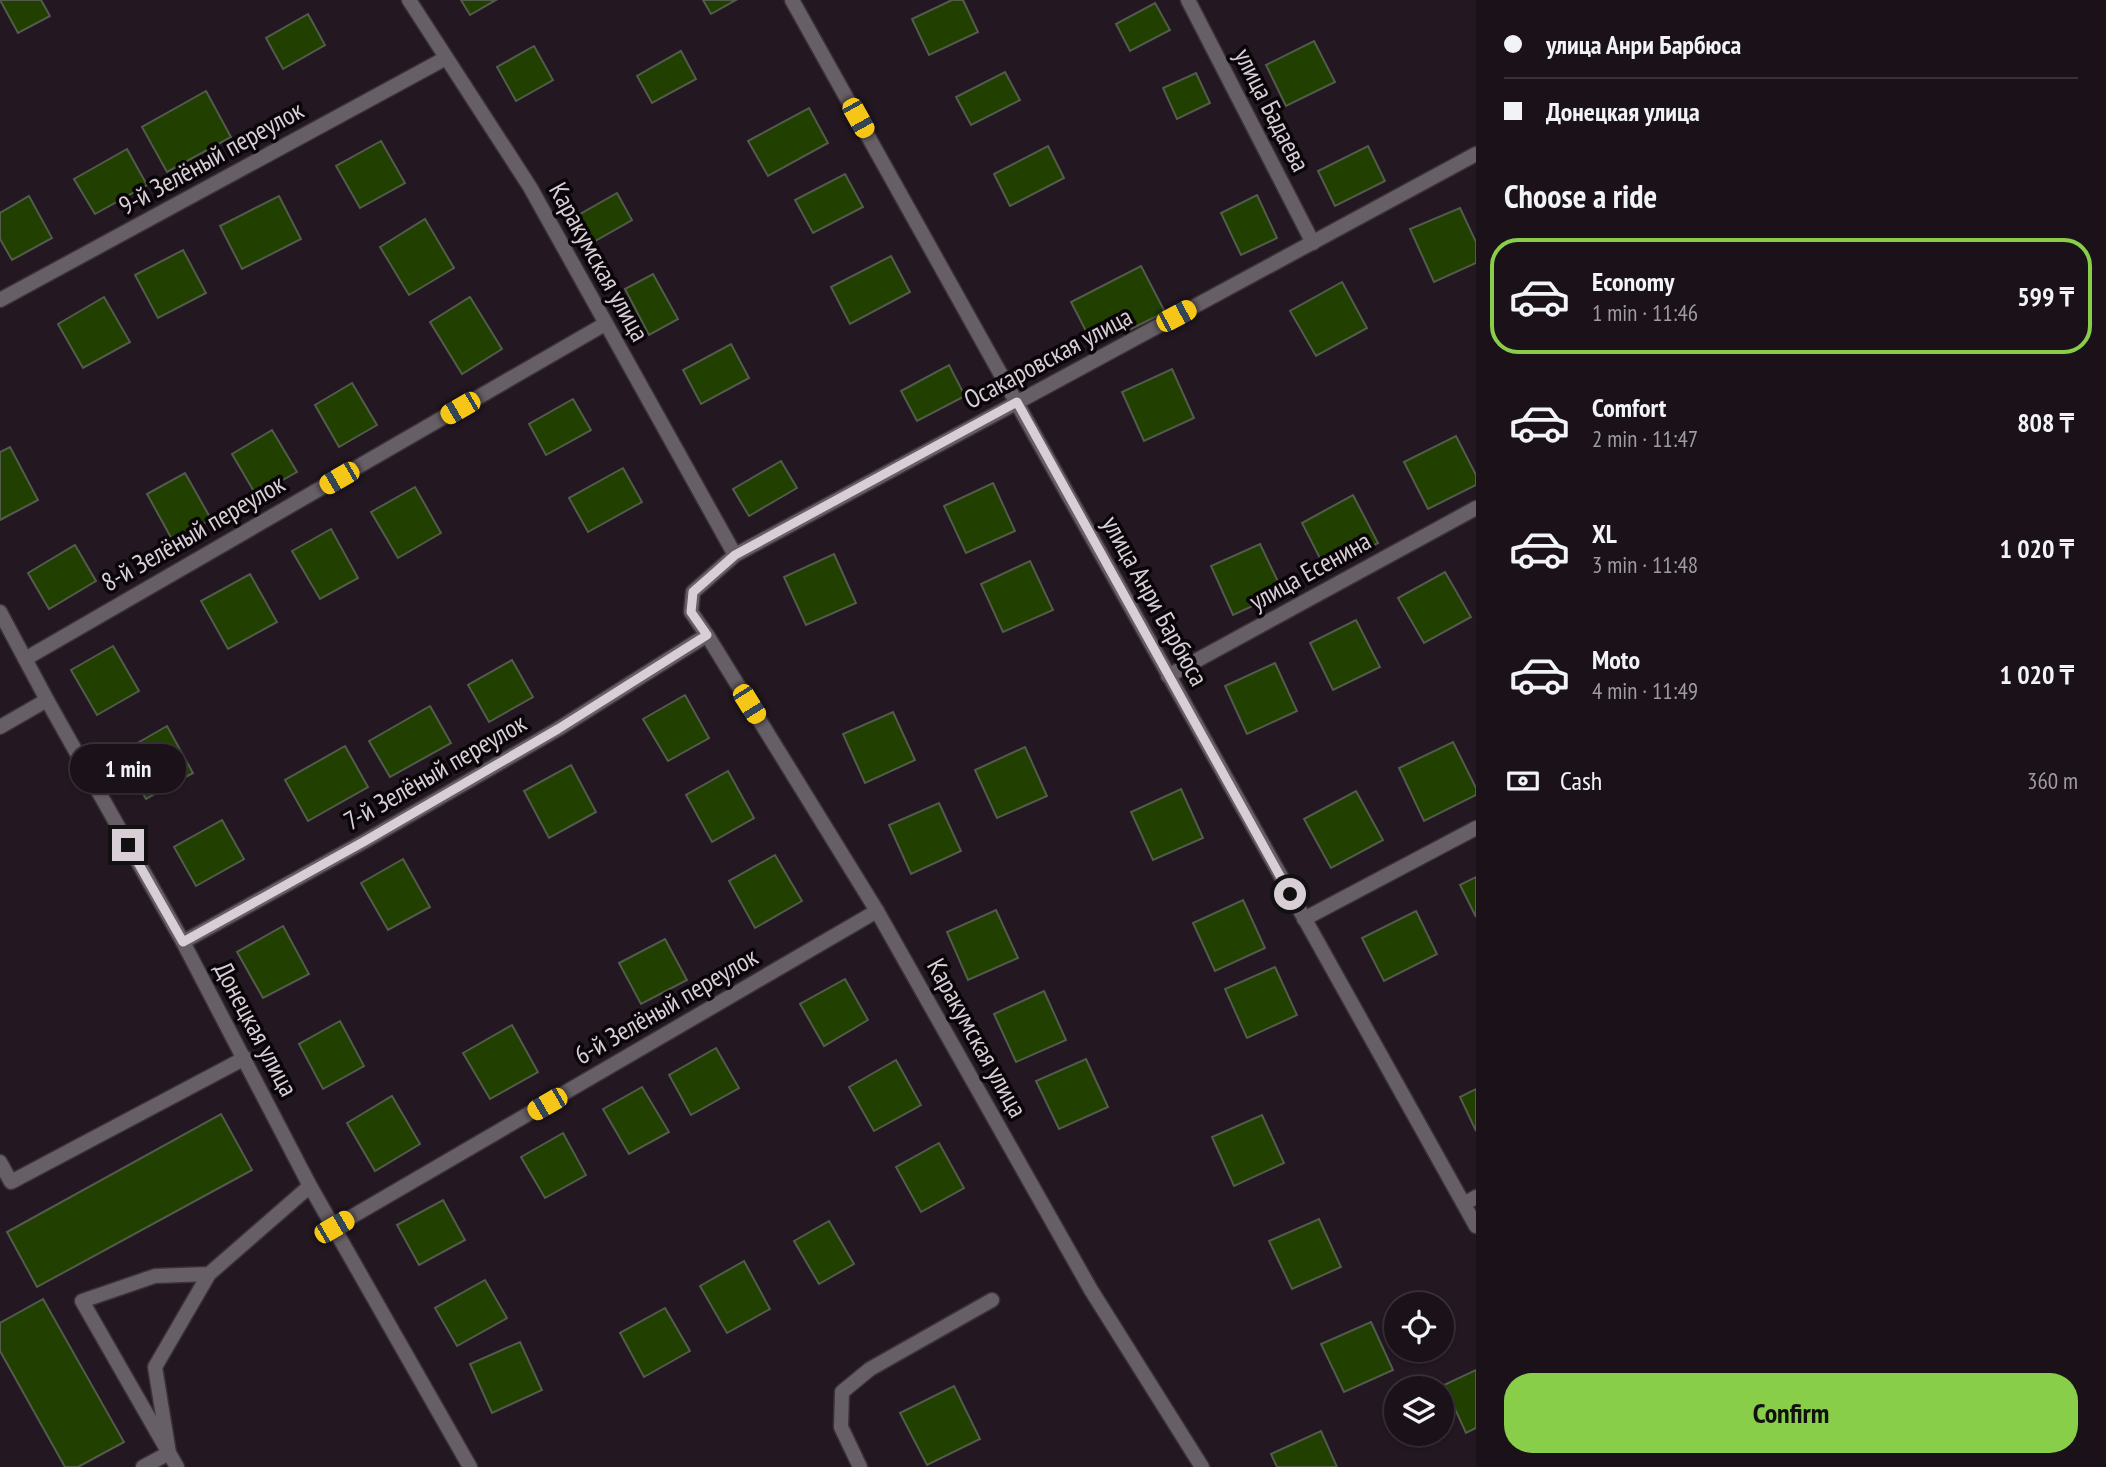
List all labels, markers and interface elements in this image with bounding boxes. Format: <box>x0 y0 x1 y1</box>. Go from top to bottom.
text: улица Анри Барбюса <box>1546 28 1741 61</box>
street label: улица Бадаева <box>1227 42 1318 177</box>
street label: 9-й Зелёный переулок <box>113 93 309 222</box>
car <box>839 95 878 141</box>
text: Донецкая улица <box>1546 95 1700 128</box>
text: Choose a ride <box>1504 175 1657 217</box>
street label: Каракумская улица <box>542 176 657 347</box>
icon: car <box>1508 265 1571 328</box>
text: Economy <box>1592 265 1674 298</box>
text: 599 ₸ <box>2017 280 2074 313</box>
car <box>1153 297 1200 335</box>
text: 1 min · 11:46 <box>1592 298 1698 327</box>
street label: Осакаровская улица <box>958 299 1138 416</box>
car <box>437 388 484 428</box>
icon: car <box>1508 391 1571 454</box>
text: Comfort <box>1592 391 1666 424</box>
text: 808 ₸ <box>2017 406 2074 439</box>
text: 2 min · 11:47 <box>1592 424 1698 453</box>
car <box>316 458 363 498</box>
street label: 8-й Зелёный переулок <box>95 467 290 598</box>
street label: улица Анри Барбюса <box>1095 510 1216 692</box>
icon: car <box>1508 517 1571 580</box>
text: XL <box>1592 517 1617 550</box>
street label: улица Есенина <box>1243 524 1376 617</box>
text: 1 020 ₸ <box>1999 532 2074 565</box>
text: 3 min · 11:48 <box>1592 550 1698 579</box>
icon: car <box>1508 643 1571 706</box>
text: Moto <box>1592 643 1640 676</box>
text: 1 020 ₸ <box>1999 658 2074 691</box>
text: 4 min · 11:49 <box>1592 676 1698 705</box>
car <box>729 681 770 727</box>
street label: 7-й Зелёный переулок <box>338 706 532 837</box>
callout: 1 min <box>70 744 186 792</box>
text: 1 min <box>105 754 151 783</box>
icon: cash <box>1504 762 1542 800</box>
text: Cash <box>1560 764 1602 797</box>
text: 360 m <box>2027 766 2078 795</box>
route end <box>112 829 144 861</box>
route start <box>1274 878 1306 910</box>
street label: 6-й Зелёный переулок <box>568 940 763 1071</box>
street label: Каракумская улица <box>920 952 1035 1123</box>
street label: Донецкая улица <box>207 956 306 1102</box>
car <box>524 1084 571 1124</box>
car <box>311 1207 358 1247</box>
map controls <box>1384 1292 1454 1446</box>
button: locate <box>1384 1292 1454 1362</box>
button: Confirm <box>1504 1373 2078 1453</box>
button: layers <box>1384 1376 1454 1446</box>

